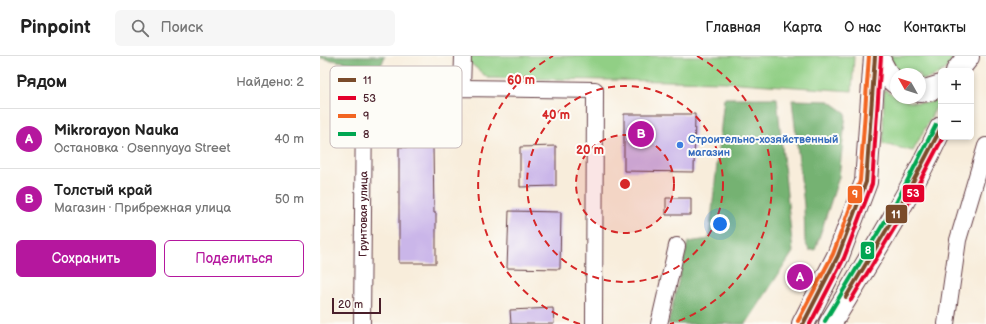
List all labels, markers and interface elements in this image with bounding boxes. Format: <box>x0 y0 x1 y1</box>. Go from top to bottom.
search box <box>115 10 395 46</box>
text: Pinpoint <box>20 16 91 39</box>
icon: search <box>129 17 151 39</box>
text: Поиск <box>161 18 203 37</box>
text: Главная <box>706 19 761 36</box>
text: Карта <box>783 19 822 36</box>
text: О нас <box>844 19 881 36</box>
text: Контакты <box>903 19 966 36</box>
legend <box>330 66 462 148</box>
north arrow <box>890 68 926 104</box>
map controls <box>938 68 974 140</box>
button: + <box>938 68 974 104</box>
text: Рядом <box>16 72 67 92</box>
text: 60 m <box>507 73 535 88</box>
text: Найдено: 2 <box>236 74 304 90</box>
text: 11 <box>363 74 372 87</box>
text: 53 <box>363 92 376 105</box>
button: − <box>938 104 974 140</box>
text: 40 m <box>542 108 570 123</box>
text: 9 <box>363 110 369 123</box>
pin: B <box>628 119 654 149</box>
text: Mikrorayon Nauka <box>54 121 179 140</box>
text: 8 <box>363 128 369 141</box>
text: A <box>25 131 33 147</box>
text: 40 m <box>274 131 304 147</box>
place label: Строительно-хозяйственный магазин <box>688 133 838 159</box>
text: Остановка · Osennyaya Street <box>54 140 230 156</box>
marker: Строительно-хозяйственный магазин <box>675 140 685 150</box>
text: 20 m <box>576 143 604 158</box>
street label: Грунтовая улица <box>356 170 370 257</box>
centre of rings <box>618 177 632 191</box>
text: Толстый край <box>54 181 152 200</box>
line badge: 53 <box>902 184 925 203</box>
line badge: 9 <box>847 185 863 204</box>
text: 53 <box>907 187 920 200</box>
text: 9 <box>852 188 858 201</box>
text: B <box>24 191 34 207</box>
text: 50 m <box>275 191 304 207</box>
text: Магазин · Прибрежная улица <box>54 200 231 216</box>
line badge: 11 <box>885 204 908 224</box>
text: 11 <box>891 208 901 221</box>
your location <box>710 214 730 234</box>
button: Сохранить <box>16 240 156 277</box>
button: Поделиться <box>164 240 304 277</box>
line badge: 8 <box>860 241 875 260</box>
text: 8 <box>865 244 872 257</box>
pin: A <box>787 262 813 292</box>
scale bar <box>332 296 381 315</box>
text: 20 m <box>338 298 363 311</box>

